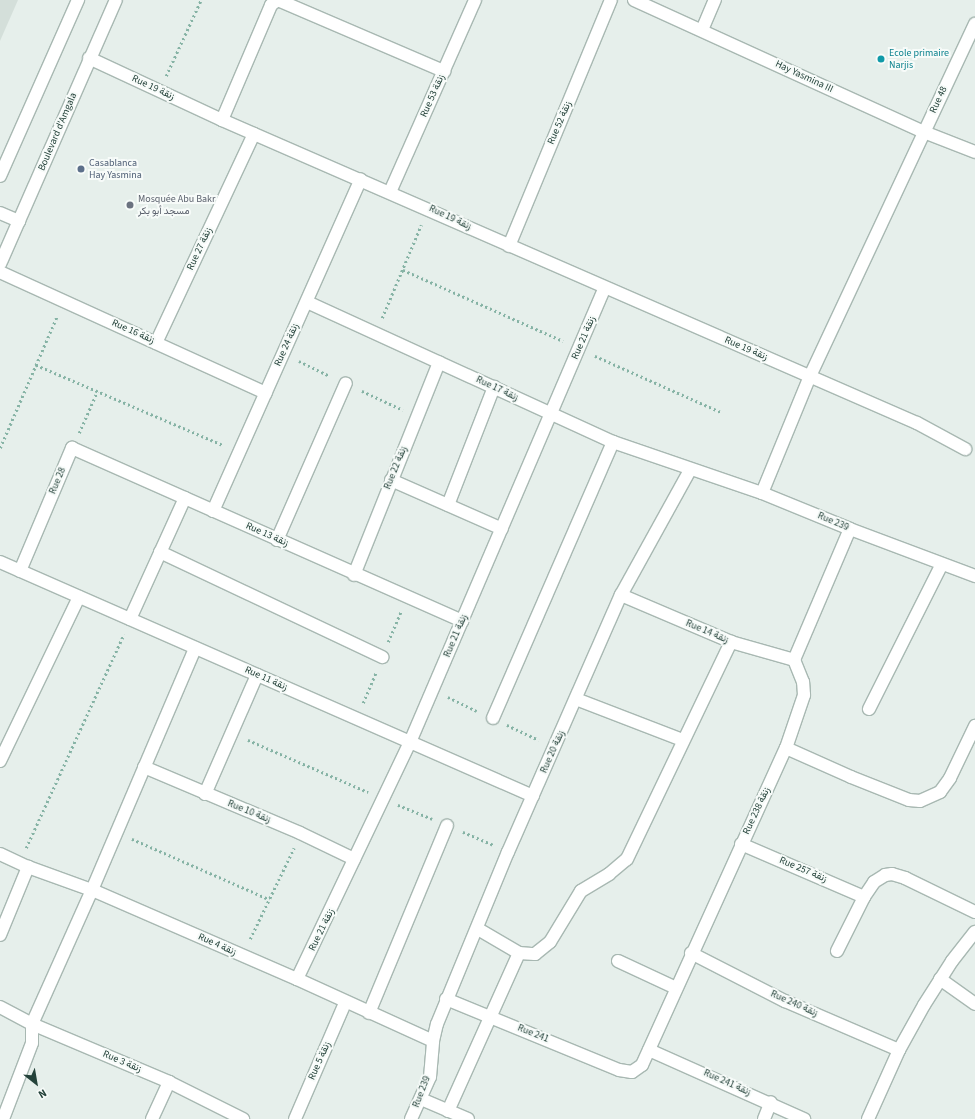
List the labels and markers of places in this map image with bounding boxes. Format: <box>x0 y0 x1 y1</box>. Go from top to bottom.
place label: Ecole primaire Narjis <box>889 47 949 70</box>
marker: Ecole primaire Narjis <box>876 54 886 64</box>
place label: Casablanca Hay Yasmina <box>89 157 142 180</box>
marker: Casablanca Hay Yasmina <box>76 164 86 174</box>
place label: Mosquée Abu Bakr مسجد أبو بكر <box>138 193 216 216</box>
marker: Mosquée Abu Bakr مسجد أبو بكر <box>125 200 135 210</box>

